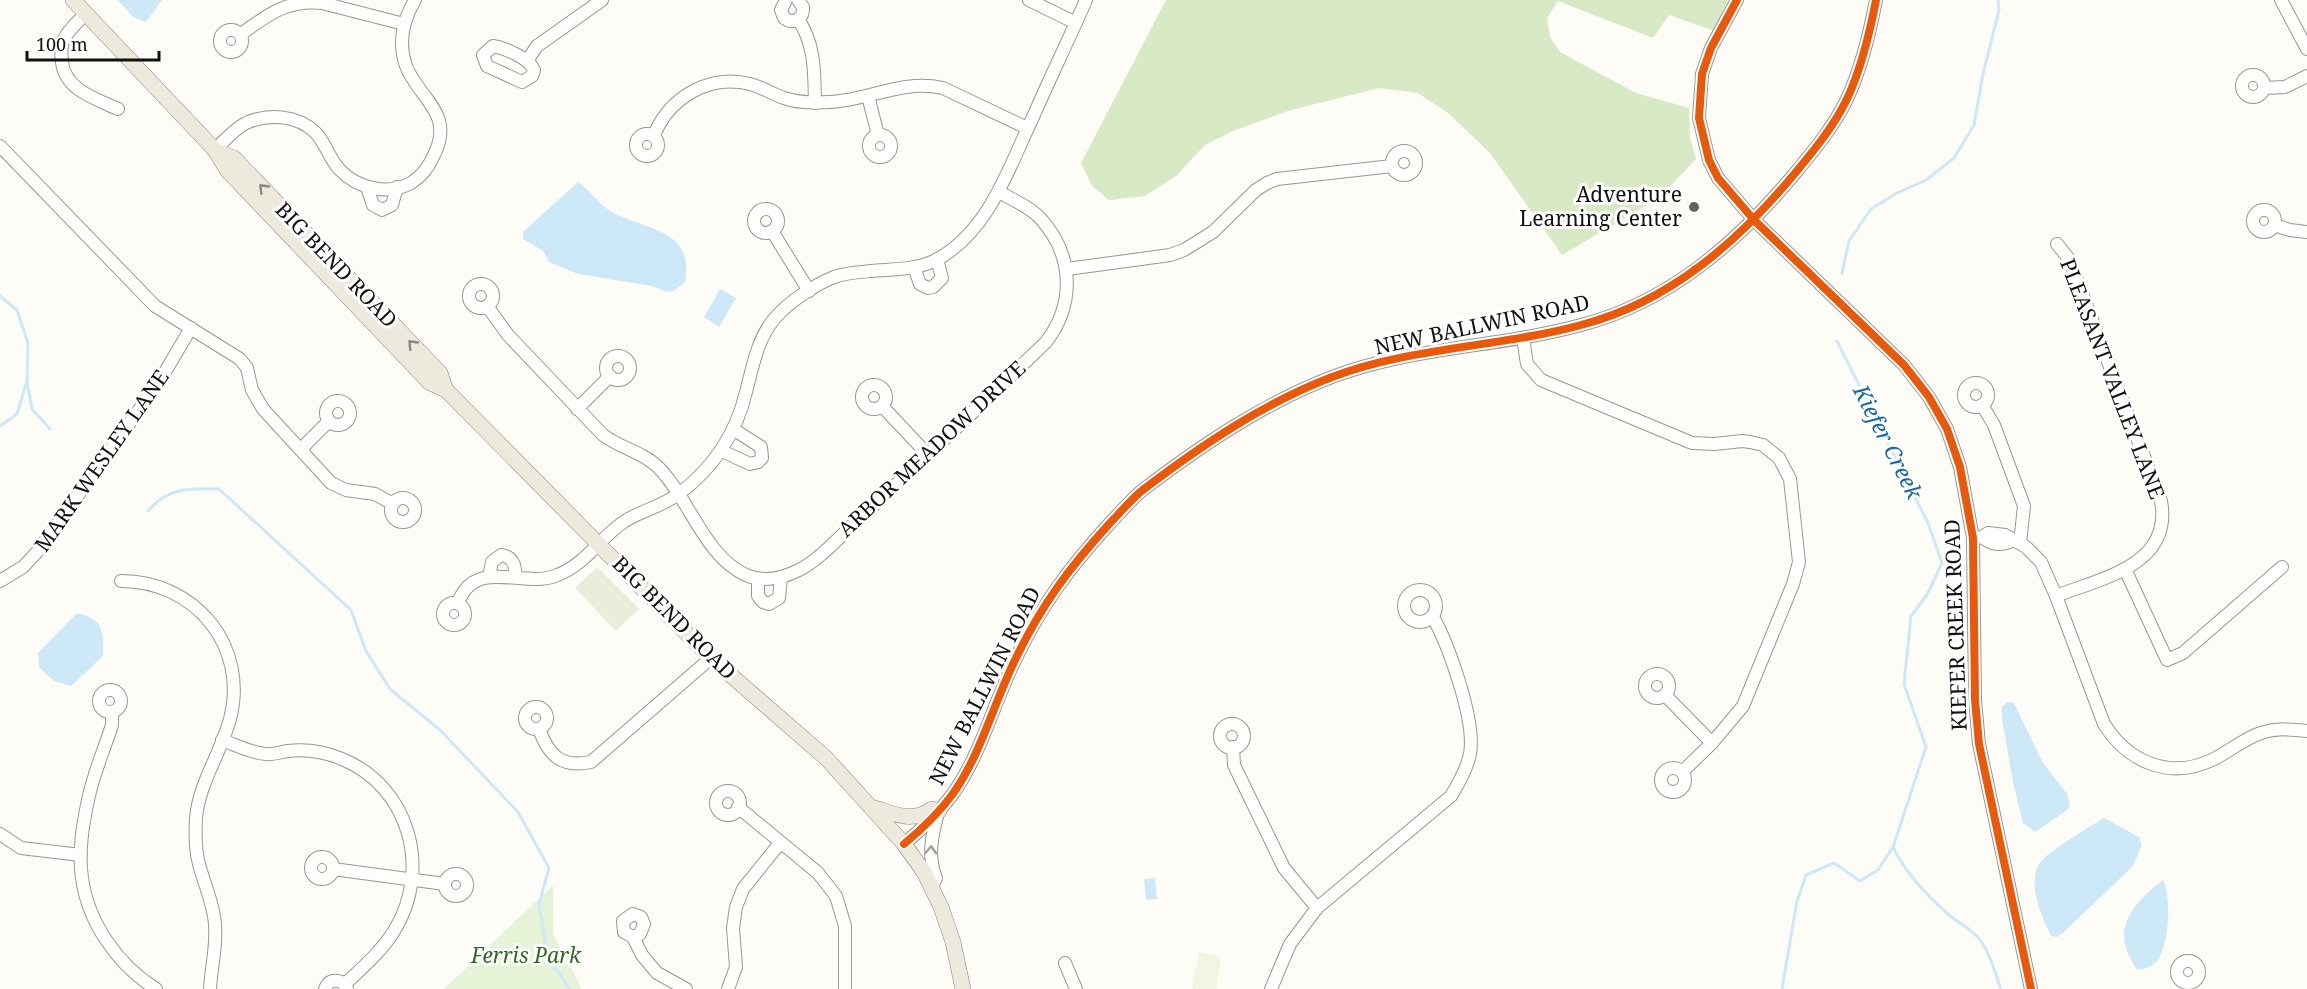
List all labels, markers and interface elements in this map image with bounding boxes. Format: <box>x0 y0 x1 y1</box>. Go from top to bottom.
scale bar <box>27 24 159 62</box>
text: 100 m <box>36 32 88 56</box>
place label: Adventure Learning Center <box>1519 180 1682 232</box>
one-way arrow <box>259 185 270 196</box>
street label: BIG BEND ROAD <box>270 196 404 333</box>
marker: Adventure Learning Center <box>1687 200 1701 214</box>
street label: PLEASANT VALLEY LANE <box>2054 254 2172 503</box>
street label: NEW BALLWIN ROAD <box>1372 288 1592 360</box>
one-way arrow <box>409 341 420 352</box>
street label: ARBOR MEADOW DRIVE <box>832 354 1031 543</box>
street label: MARK WESLEY LANE <box>28 364 175 557</box>
water label: Kiefer Creek <box>1847 378 1931 505</box>
street label: KIEFER CREEK ROAD <box>1937 519 1973 731</box>
street label: BIG BEND ROAD <box>607 549 743 685</box>
street label: NEW BALLWIN ROAD <box>922 582 1046 790</box>
one-way arrow <box>925 845 938 854</box>
park label: Ferris Park <box>470 941 582 969</box>

